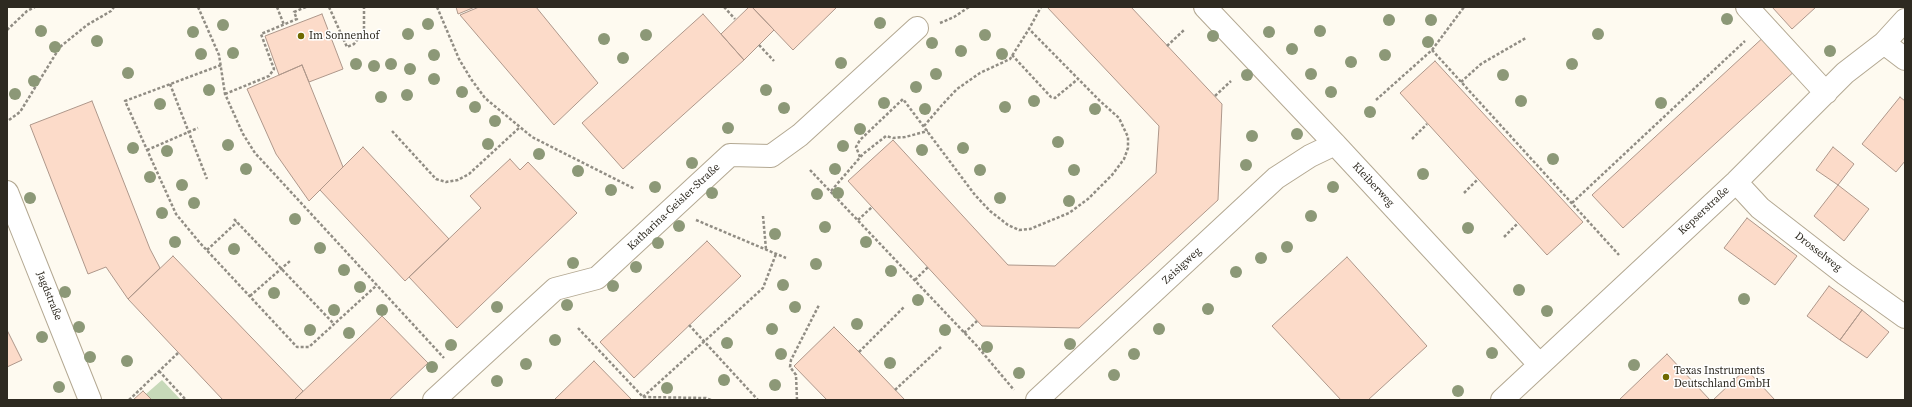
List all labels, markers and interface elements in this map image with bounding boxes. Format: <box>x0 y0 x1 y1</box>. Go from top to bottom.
place label: Im Sonnenhof <box>309 29 379 43</box>
marker: Im Sonnenhof <box>296 31 306 41</box>
street label: Kleiberweg <box>1349 160 1397 210</box>
street label: Katharina-Geisler-Straße <box>625 161 723 253</box>
street label: Kepserstraße <box>1676 184 1732 238</box>
street label: Drosselweg <box>1792 230 1844 274</box>
street label: Zeisigweg <box>1160 245 1204 287</box>
street label: Jagdstraße <box>33 270 65 322</box>
place label: Texas Instruments Deutschland GmbH <box>1674 364 1770 390</box>
marker: Texas Instruments Deutschland GmbH <box>1661 372 1671 382</box>

